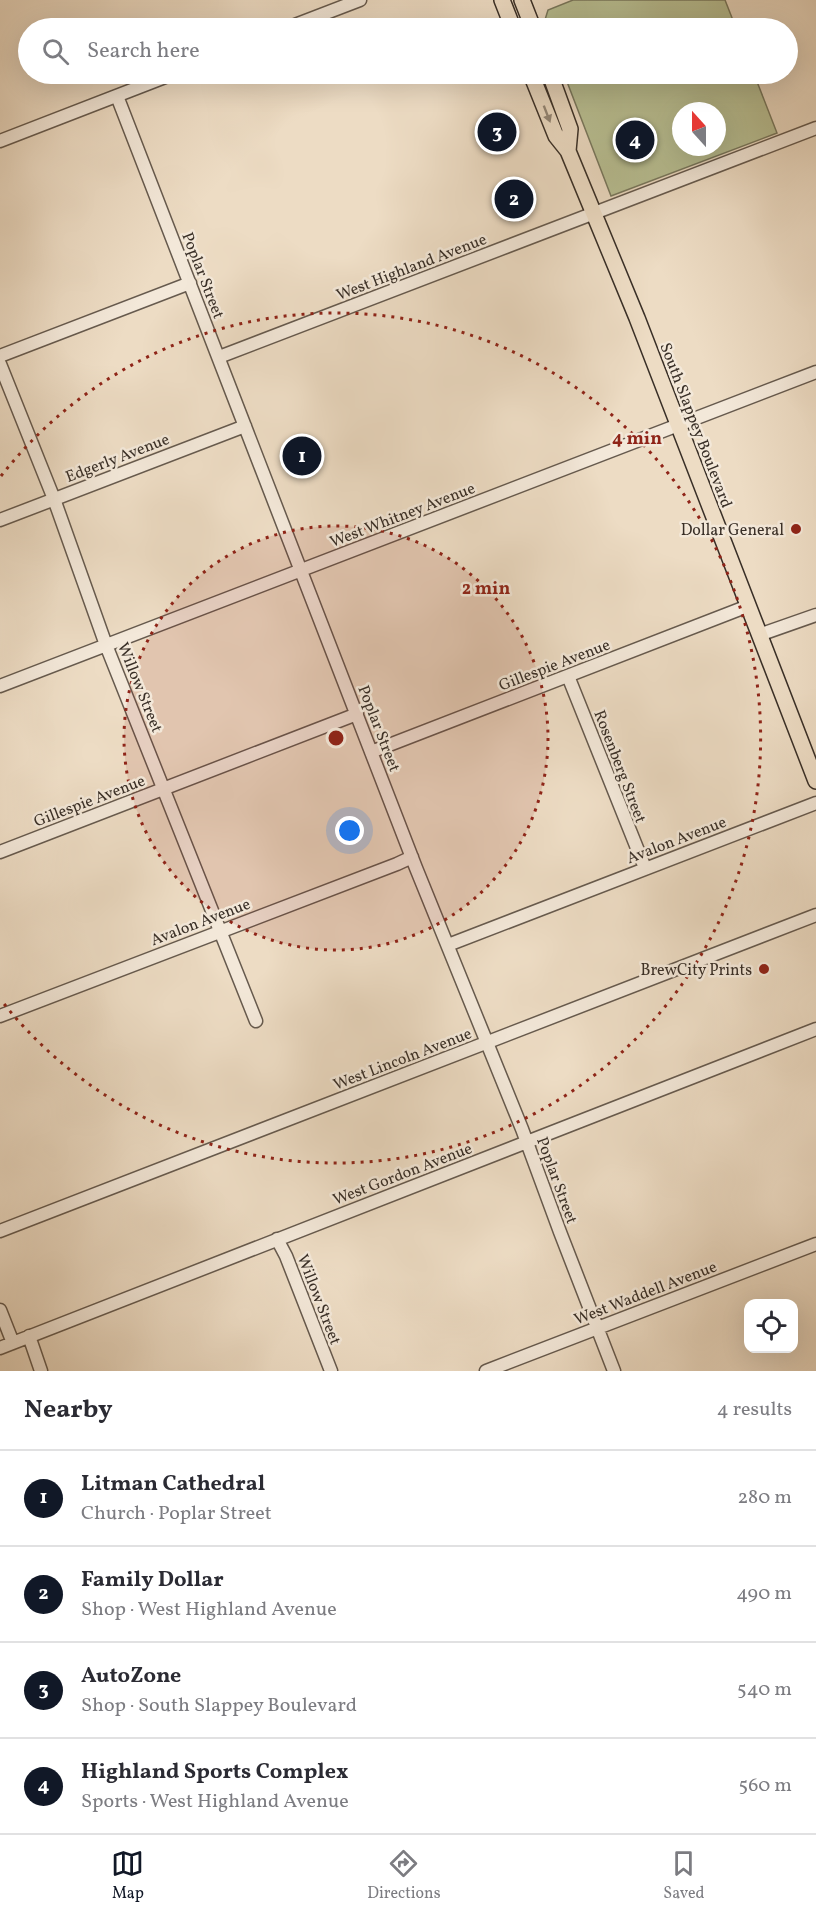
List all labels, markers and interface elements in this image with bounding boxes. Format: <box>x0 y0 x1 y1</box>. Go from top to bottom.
search box <box>18 18 798 84</box>
icon: search <box>39 35 72 68</box>
text: Search here <box>87 36 200 67</box>
north arrow <box>672 102 726 156</box>
one-way arrow <box>543 105 553 123</box>
pin: 3 <box>478 110 516 154</box>
pin: 4 <box>616 118 654 162</box>
pin: 2 <box>494 176 534 222</box>
street label: Poplar Street <box>176 229 229 323</box>
street label: West Highland Avenue <box>333 229 490 307</box>
street label: South Slappey Boulevard <box>653 340 737 511</box>
text: 4 min <box>612 427 662 452</box>
street label: Edgerly Avenue <box>63 429 173 489</box>
pin: 1 <box>282 434 322 478</box>
street label: West Whitney Avenue <box>327 478 479 554</box>
place label: Dollar General <box>681 520 784 542</box>
marker: Dollar General <box>789 522 803 536</box>
text: 2 min <box>462 577 510 602</box>
street label: Gillespie Avenue <box>496 635 614 697</box>
street label: Willow Street <box>111 639 167 736</box>
street label: Poplar Street <box>352 682 405 776</box>
street label: Rosenberg Street <box>587 707 651 827</box>
centre of rings <box>326 728 346 748</box>
street label: Gillespie Avenue <box>31 771 149 833</box>
street label: Avalon Avenue <box>624 812 730 870</box>
your location <box>335 816 364 845</box>
street label: Avalon Avenue <box>148 894 254 952</box>
place label: BrewCity Prints <box>640 960 752 982</box>
marker: BrewCity Prints <box>757 962 771 976</box>
street label: West Lincoln Avenue <box>330 1023 475 1096</box>
street label: Poplar Street <box>530 1134 582 1228</box>
street label: West Gordon Avenue <box>330 1138 476 1212</box>
street label: Willow Street <box>291 1251 346 1349</box>
street label: West Waddell Avenue <box>571 1257 720 1331</box>
map controls <box>744 1299 798 1353</box>
button: locate <box>744 1299 798 1353</box>
text: Nearby <box>24 1392 113 1428</box>
text: 4 results <box>717 1396 792 1424</box>
text: Litman Cathedral <box>81 1469 265 1500</box>
text: 1 <box>39 1484 48 1512</box>
text: 280 m <box>737 1484 792 1512</box>
text: Church · Poplar Street <box>81 1500 272 1528</box>
text: Family Dollar <box>81 1565 224 1596</box>
text: 2 <box>38 1580 49 1608</box>
text: 490 m <box>736 1580 792 1608</box>
text: Shop · West Highland Avenue <box>81 1596 337 1624</box>
text: AutoZone <box>81 1661 181 1692</box>
text: 3 <box>38 1676 49 1704</box>
text: 540 m <box>737 1676 792 1704</box>
text: Shop · South Slappey Boulevard <box>81 1692 357 1720</box>
text: Highland Sports Complex <box>81 1757 349 1788</box>
text: 4 <box>37 1772 50 1800</box>
text: 560 m <box>739 1772 792 1800</box>
text: Sports · West Highland Avenue <box>81 1788 349 1816</box>
tab: Map <box>111 1847 144 1905</box>
tab: Directions <box>367 1847 441 1905</box>
tab: Saved <box>663 1847 705 1905</box>

